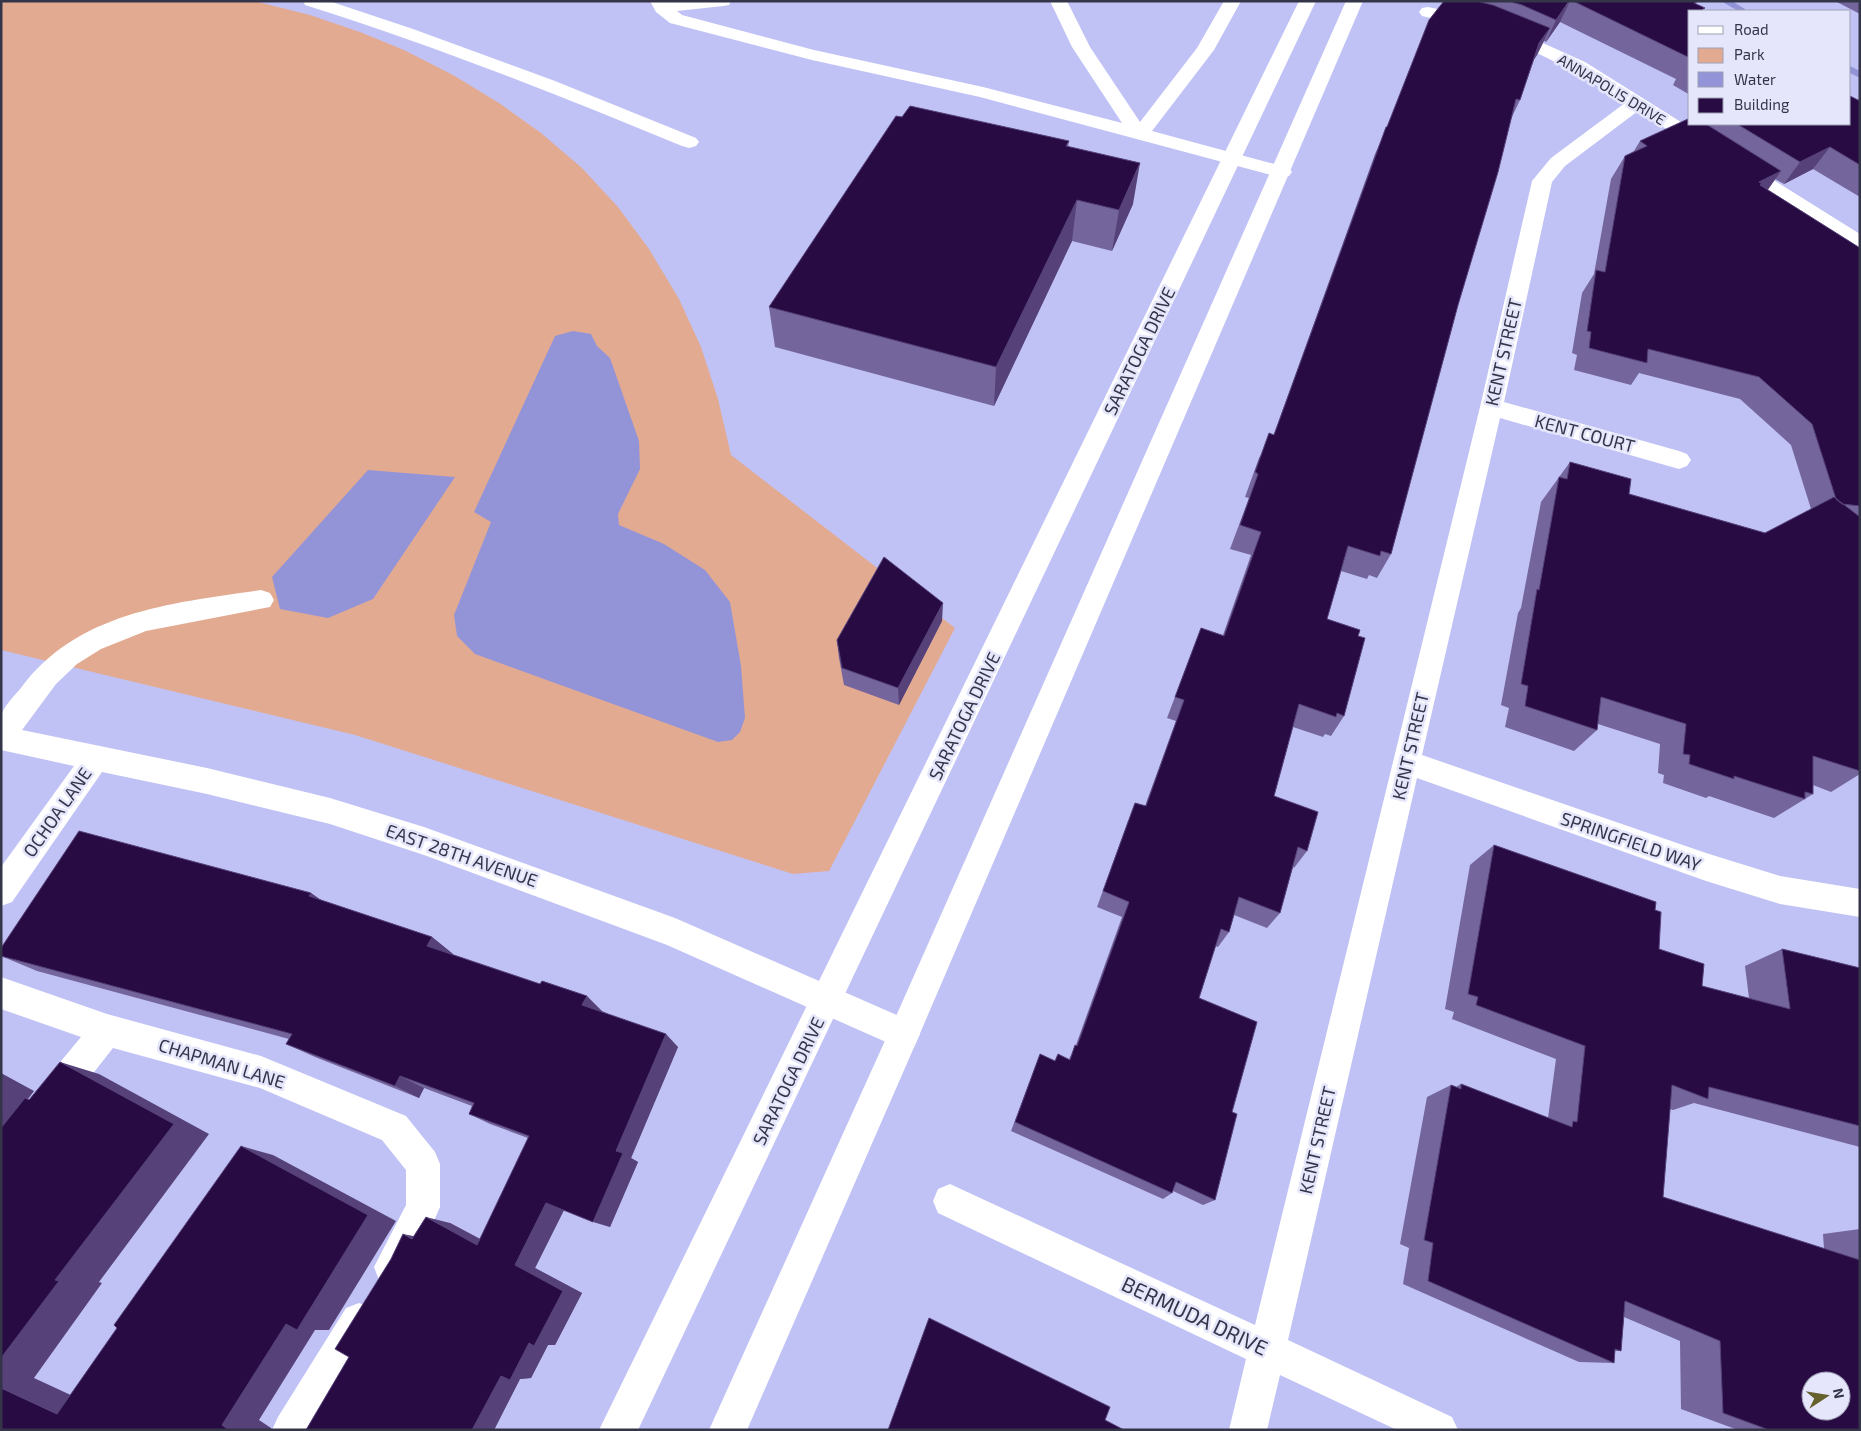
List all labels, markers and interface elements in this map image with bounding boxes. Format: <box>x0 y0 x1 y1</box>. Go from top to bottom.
legend <box>1688 10 1851 125</box>
text: Road <box>1734 20 1769 38</box>
text: Park <box>1734 45 1765 63</box>
street label: ANNAPOLIS DRIVE <box>1555 50 1669 128</box>
text: Water <box>1734 70 1776 88</box>
text: Building <box>1734 95 1790 113</box>
street label: SARATOGA DRIVE <box>1098 283 1180 419</box>
street label: KENT STREET <box>1480 296 1526 408</box>
street label: KENT COURT <box>1532 409 1638 457</box>
street label: SARATOGA DRIVE <box>923 648 1005 784</box>
street label: KENT STREET <box>1387 690 1433 802</box>
street label: OCHOA LANE <box>18 763 96 861</box>
street label: SPRINGFIELD WAY <box>1558 807 1705 876</box>
street label: EAST 28TH AVENUE <box>383 819 541 891</box>
street label: SARATOGA DRIVE <box>747 1013 829 1149</box>
street label: CHAPMAN LANE <box>156 1033 288 1093</box>
street label: KENT STREET <box>1294 1084 1340 1196</box>
street label: BERMUDA DRIVE <box>1118 1270 1272 1360</box>
north arrow <box>1801 1371 1851 1421</box>
text: N <box>1830 1386 1849 1400</box>

